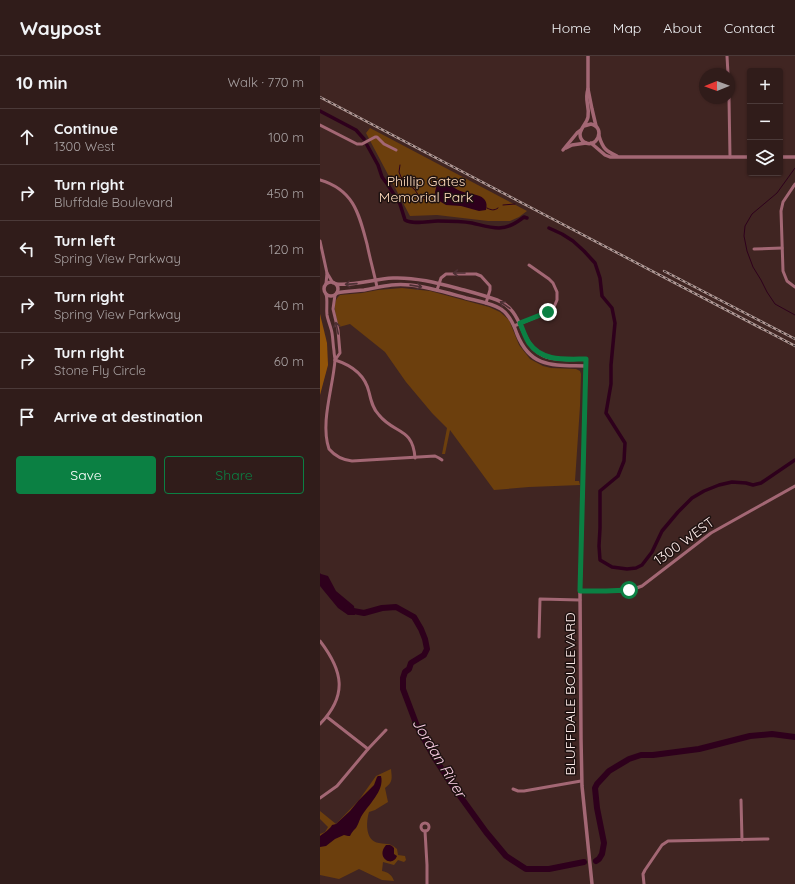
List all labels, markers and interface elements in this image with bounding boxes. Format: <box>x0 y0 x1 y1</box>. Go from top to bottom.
text: Waypost <box>20 16 102 40</box>
text: Home <box>552 19 591 37</box>
text: Map <box>613 19 641 37</box>
text: About <box>663 19 702 37</box>
text: Contact <box>724 19 775 37</box>
north arrow <box>699 68 735 104</box>
map controls <box>747 68 783 176</box>
button: + <box>747 68 783 104</box>
text: 10 min <box>16 72 68 93</box>
text: Walk · 770 m <box>228 74 304 90</box>
button: − <box>747 104 783 140</box>
text: Continue <box>54 119 118 138</box>
icon: ahead <box>16 126 38 148</box>
text: 100 m <box>268 129 304 145</box>
text: 1300 West <box>54 138 115 154</box>
button: layers <box>747 140 783 176</box>
park label: Phillip Gates Memorial Park <box>379 172 473 206</box>
text: Turn right <box>54 175 125 194</box>
icon: right <box>16 182 38 204</box>
text: 450 m <box>267 185 304 201</box>
text: Bluffdale Boulevard <box>54 194 173 210</box>
text: Turn left <box>54 231 116 250</box>
icon: left <box>16 238 38 260</box>
text: 120 m <box>269 241 304 257</box>
text: Spring View Parkway <box>54 250 181 266</box>
one-way arrow <box>453 269 466 277</box>
one-way arrow <box>345 281 358 288</box>
one-way arrow <box>409 282 422 290</box>
text: Turn right <box>54 287 125 306</box>
icon: right <box>16 294 38 316</box>
text: 40 m <box>274 297 304 313</box>
one-way arrow <box>499 301 510 309</box>
route end <box>539 303 557 321</box>
text: Spring View Parkway <box>54 306 181 322</box>
one-way arrow <box>332 322 340 335</box>
text: Turn right <box>54 343 125 362</box>
icon: right <box>16 350 38 372</box>
text: 60 m <box>274 353 304 369</box>
text: Stone Fly Circle <box>54 362 146 378</box>
icon: arrive <box>16 406 38 428</box>
text: Arrive at destination <box>54 407 203 426</box>
button: Save <box>16 456 156 494</box>
button: Share <box>164 456 304 494</box>
street label: 1300 WEST <box>650 513 718 569</box>
route start <box>620 581 638 599</box>
street label: BLUFFDALE BOULEVARD <box>561 613 579 775</box>
water label: Jordan River <box>408 715 472 803</box>

